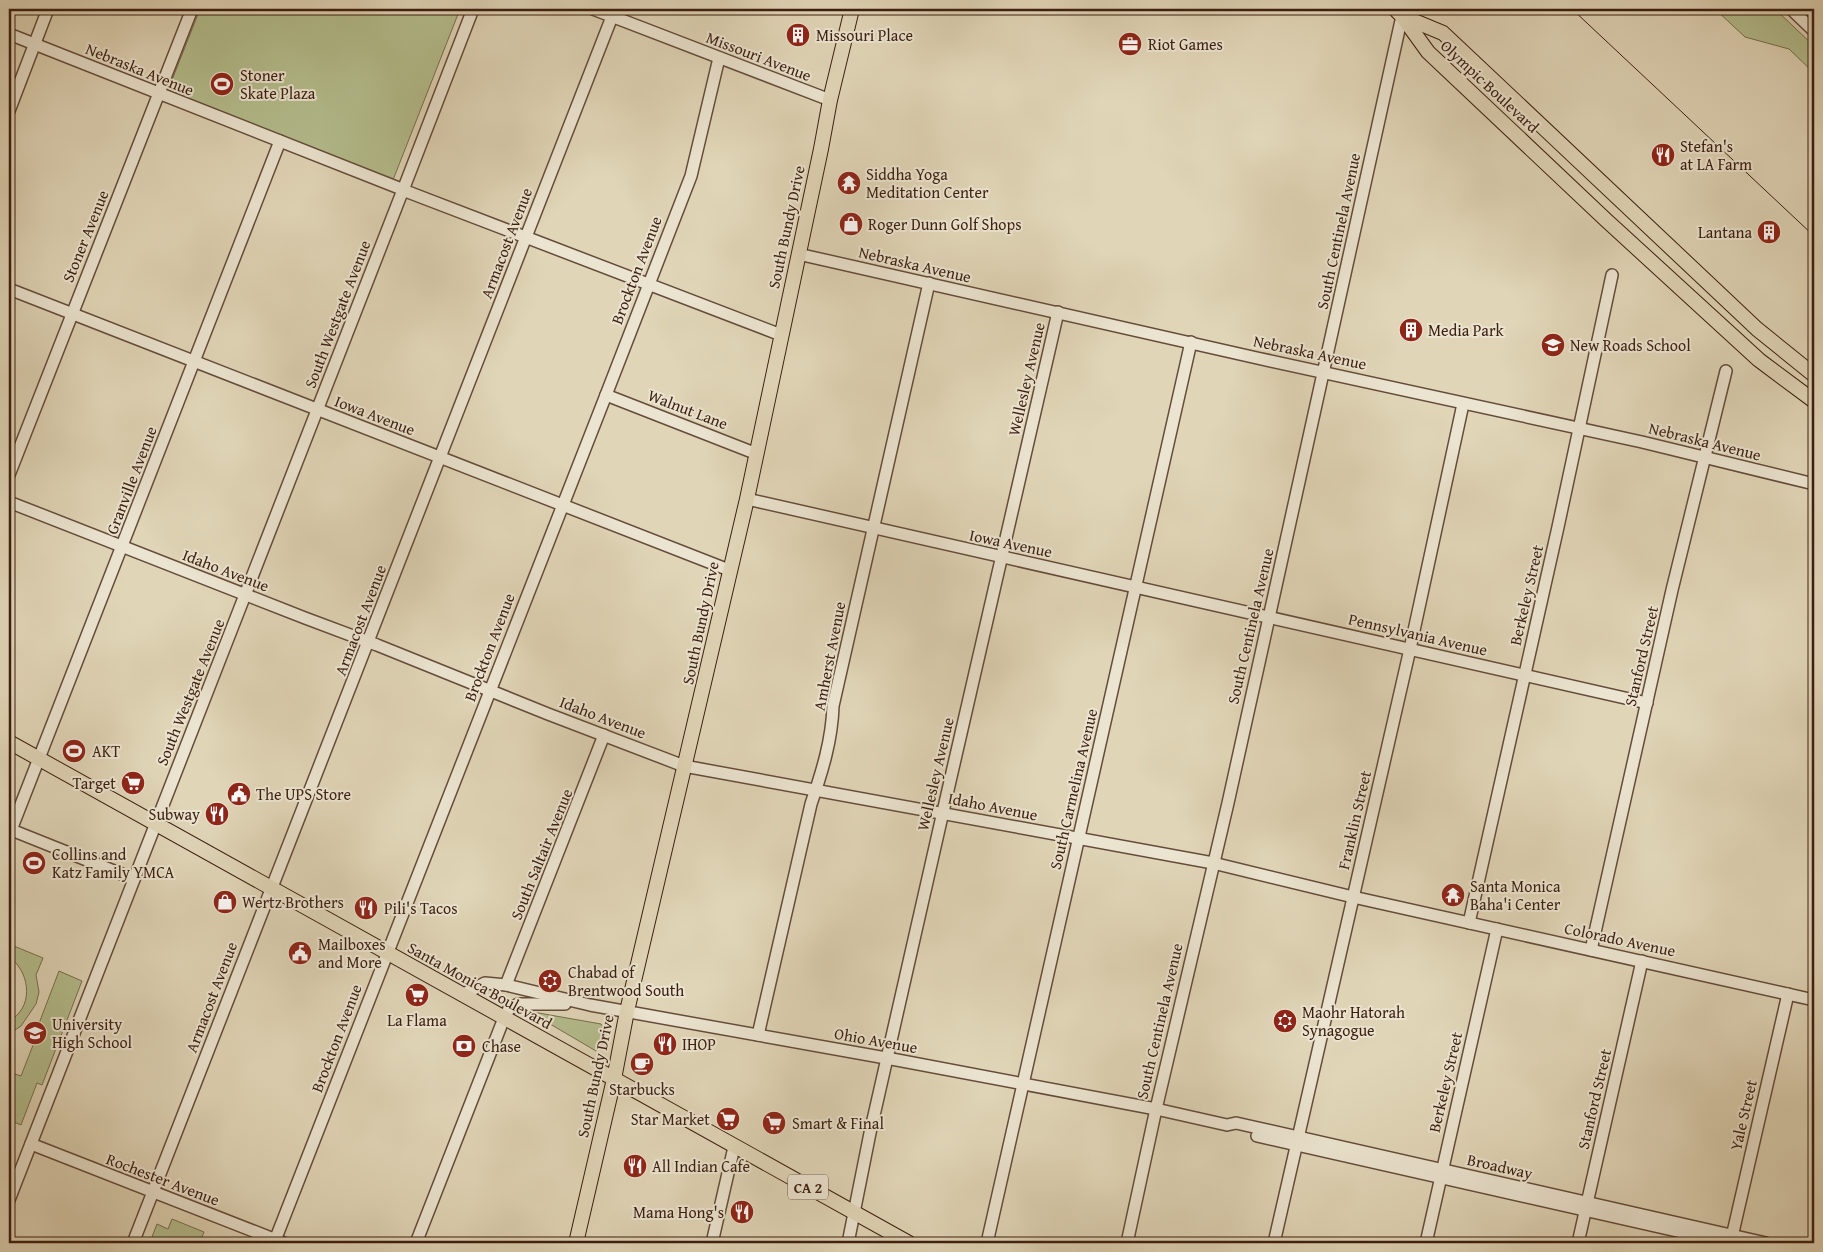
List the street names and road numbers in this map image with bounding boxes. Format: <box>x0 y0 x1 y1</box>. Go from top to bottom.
street label: Missouri Avenue <box>703 25 815 87</box>
street label: Olympic Boulevard <box>1435 34 1545 138</box>
street label: Nebraska Avenue <box>82 36 198 102</box>
street label: South Centinela Avenue <box>1310 151 1366 311</box>
street label: South Bundy Drive <box>761 163 811 291</box>
street label: Armacost Avenue <box>474 184 538 302</box>
street label: Stoner Avenue <box>56 186 114 286</box>
street label: Brockton Avenue <box>604 212 668 328</box>
street label: South Westgate Avenue <box>298 237 376 391</box>
street label: Nebraska Avenue <box>856 239 974 289</box>
street label: Wellesley Avenue <box>1001 320 1051 438</box>
street label: Nebraska Avenue <box>1251 328 1369 376</box>
street label: Walnut Lane <box>645 383 731 435</box>
street label: Iowa Avenue <box>331 389 419 441</box>
street label: Nebraska Avenue <box>1646 415 1764 467</box>
street label: Granville Avenue <box>99 422 163 538</box>
street label: Iowa Avenue <box>967 523 1055 563</box>
street label: Berkeley Street <box>1503 542 1549 648</box>
street label: Idaho Avenue <box>179 543 273 597</box>
street label: South Centinela Avenue <box>1220 546 1280 706</box>
street label: South Bundy Drive <box>675 559 725 687</box>
street label: Armacost Avenue <box>328 561 392 679</box>
street label: Brockton Avenue <box>457 589 521 705</box>
street label: Amherst Avenue <box>807 599 851 713</box>
street label: Stanford Street <box>1618 603 1664 709</box>
street label: Pennsylvania Avenue <box>1346 606 1490 662</box>
street label: South Westgate Avenue <box>150 615 230 769</box>
street label: Idaho Avenue <box>556 690 650 744</box>
street label: South Carmelina Avenue <box>1043 706 1103 872</box>
street label: Wellesley Avenue <box>910 715 960 833</box>
street label: Franklin Street <box>1331 768 1377 872</box>
street label: South Saltair Avenue <box>504 785 578 923</box>
street label: Idaho Avenue <box>946 786 1040 826</box>
street label: Colorado Avenue <box>1562 916 1678 962</box>
street label: Santa Monica Boulevard <box>403 935 557 1035</box>
street label: Armacost Avenue <box>179 938 243 1056</box>
street label: South Centinela Avenue <box>1129 941 1189 1101</box>
street label: Brockton Avenue <box>304 980 368 1096</box>
street label: South Bundy Drive <box>570 1012 620 1140</box>
street label: Ohio Avenue <box>833 1021 919 1059</box>
street label: Berkeley Street <box>1422 1029 1468 1135</box>
street label: Stanford Street <box>1571 1046 1617 1152</box>
street label: Yale Street <box>1723 1077 1763 1153</box>
street label: Rochester Avenue <box>103 1146 223 1212</box>
street label: Broadway <box>1465 1147 1535 1185</box>
road number: CA 2 <box>788 1174 828 1200</box>

